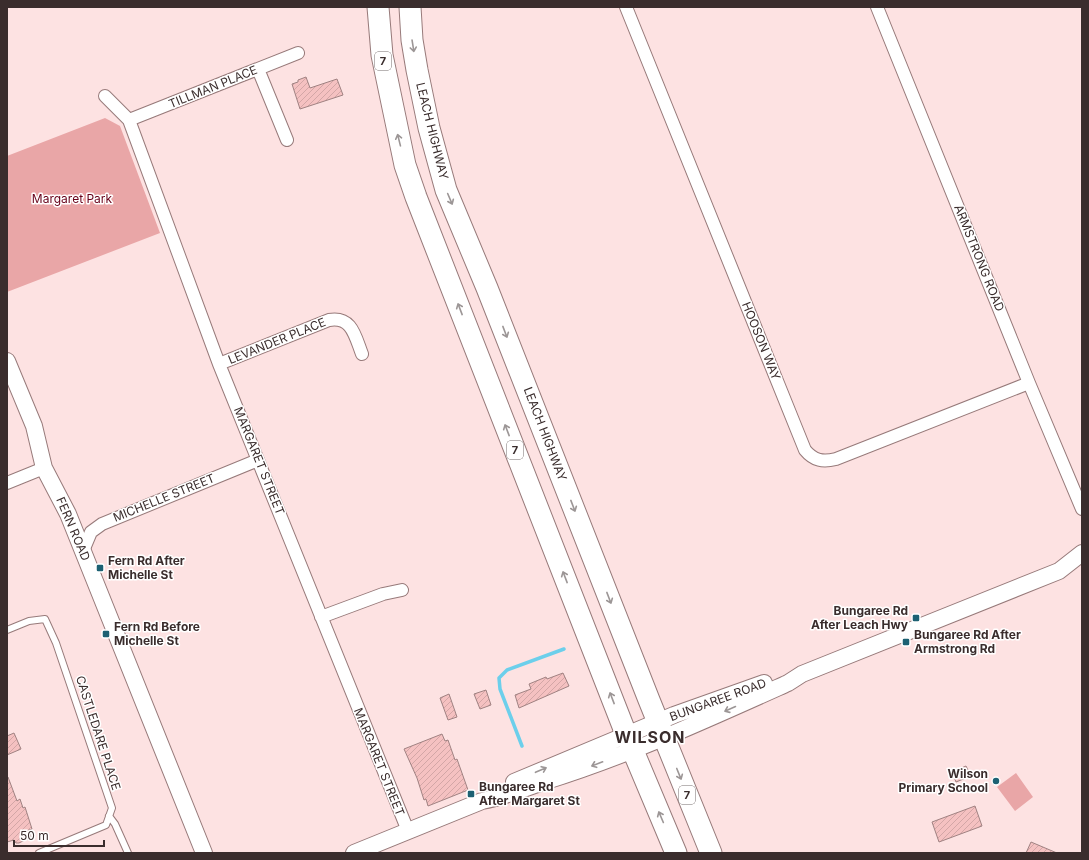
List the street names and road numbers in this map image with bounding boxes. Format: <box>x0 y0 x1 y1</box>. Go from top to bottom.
road number: 7 <box>375 52 391 70</box>
street label: TILLMAN PLACE <box>166 62 259 111</box>
street label: LEACH HIGHWAY <box>413 81 452 181</box>
street label: ARMSTRONG ROAD <box>951 202 1008 313</box>
street label: HOOSON WAY <box>739 299 784 382</box>
street label: LEVANDER PLACE <box>226 314 328 367</box>
street label: LEACH HIGHWAY <box>521 385 570 483</box>
street label: MARGARET STREET <box>231 405 288 517</box>
road number: 7 <box>507 441 523 459</box>
street label: MICHELLE STREET <box>111 470 217 525</box>
street label: FERN ROAD <box>53 495 94 563</box>
street label: CASTLEDARE PLACE <box>73 674 124 792</box>
street label: BUNGAREE ROAD <box>667 675 768 724</box>
street label: MARGARET STREET <box>351 706 408 818</box>
road number: 7 <box>679 786 695 804</box>

